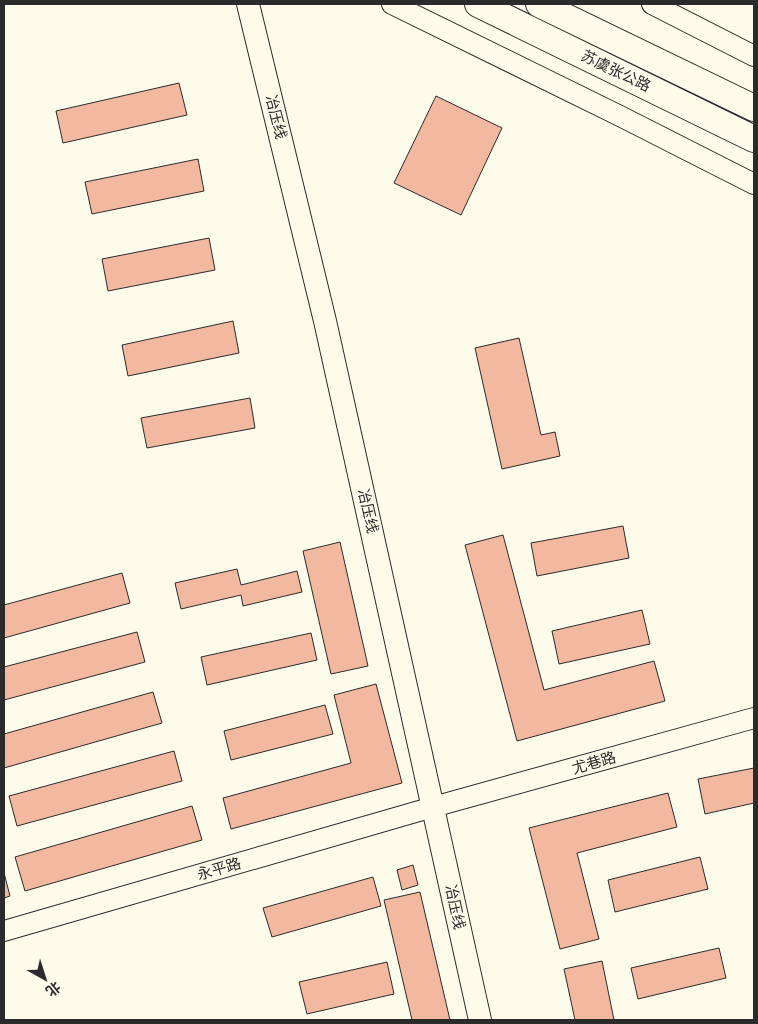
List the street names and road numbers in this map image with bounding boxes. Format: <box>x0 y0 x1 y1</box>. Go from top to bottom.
street label: 苏虞张公路 <box>578 46 654 96</box>
street label: 冶压线 <box>262 93 290 141</box>
street label: 冶压线 <box>354 487 382 535</box>
street label: 尤巷路 <box>570 748 618 778</box>
street label: 永平路 <box>195 854 243 884</box>
street label: 冶压线 <box>442 883 468 931</box>

